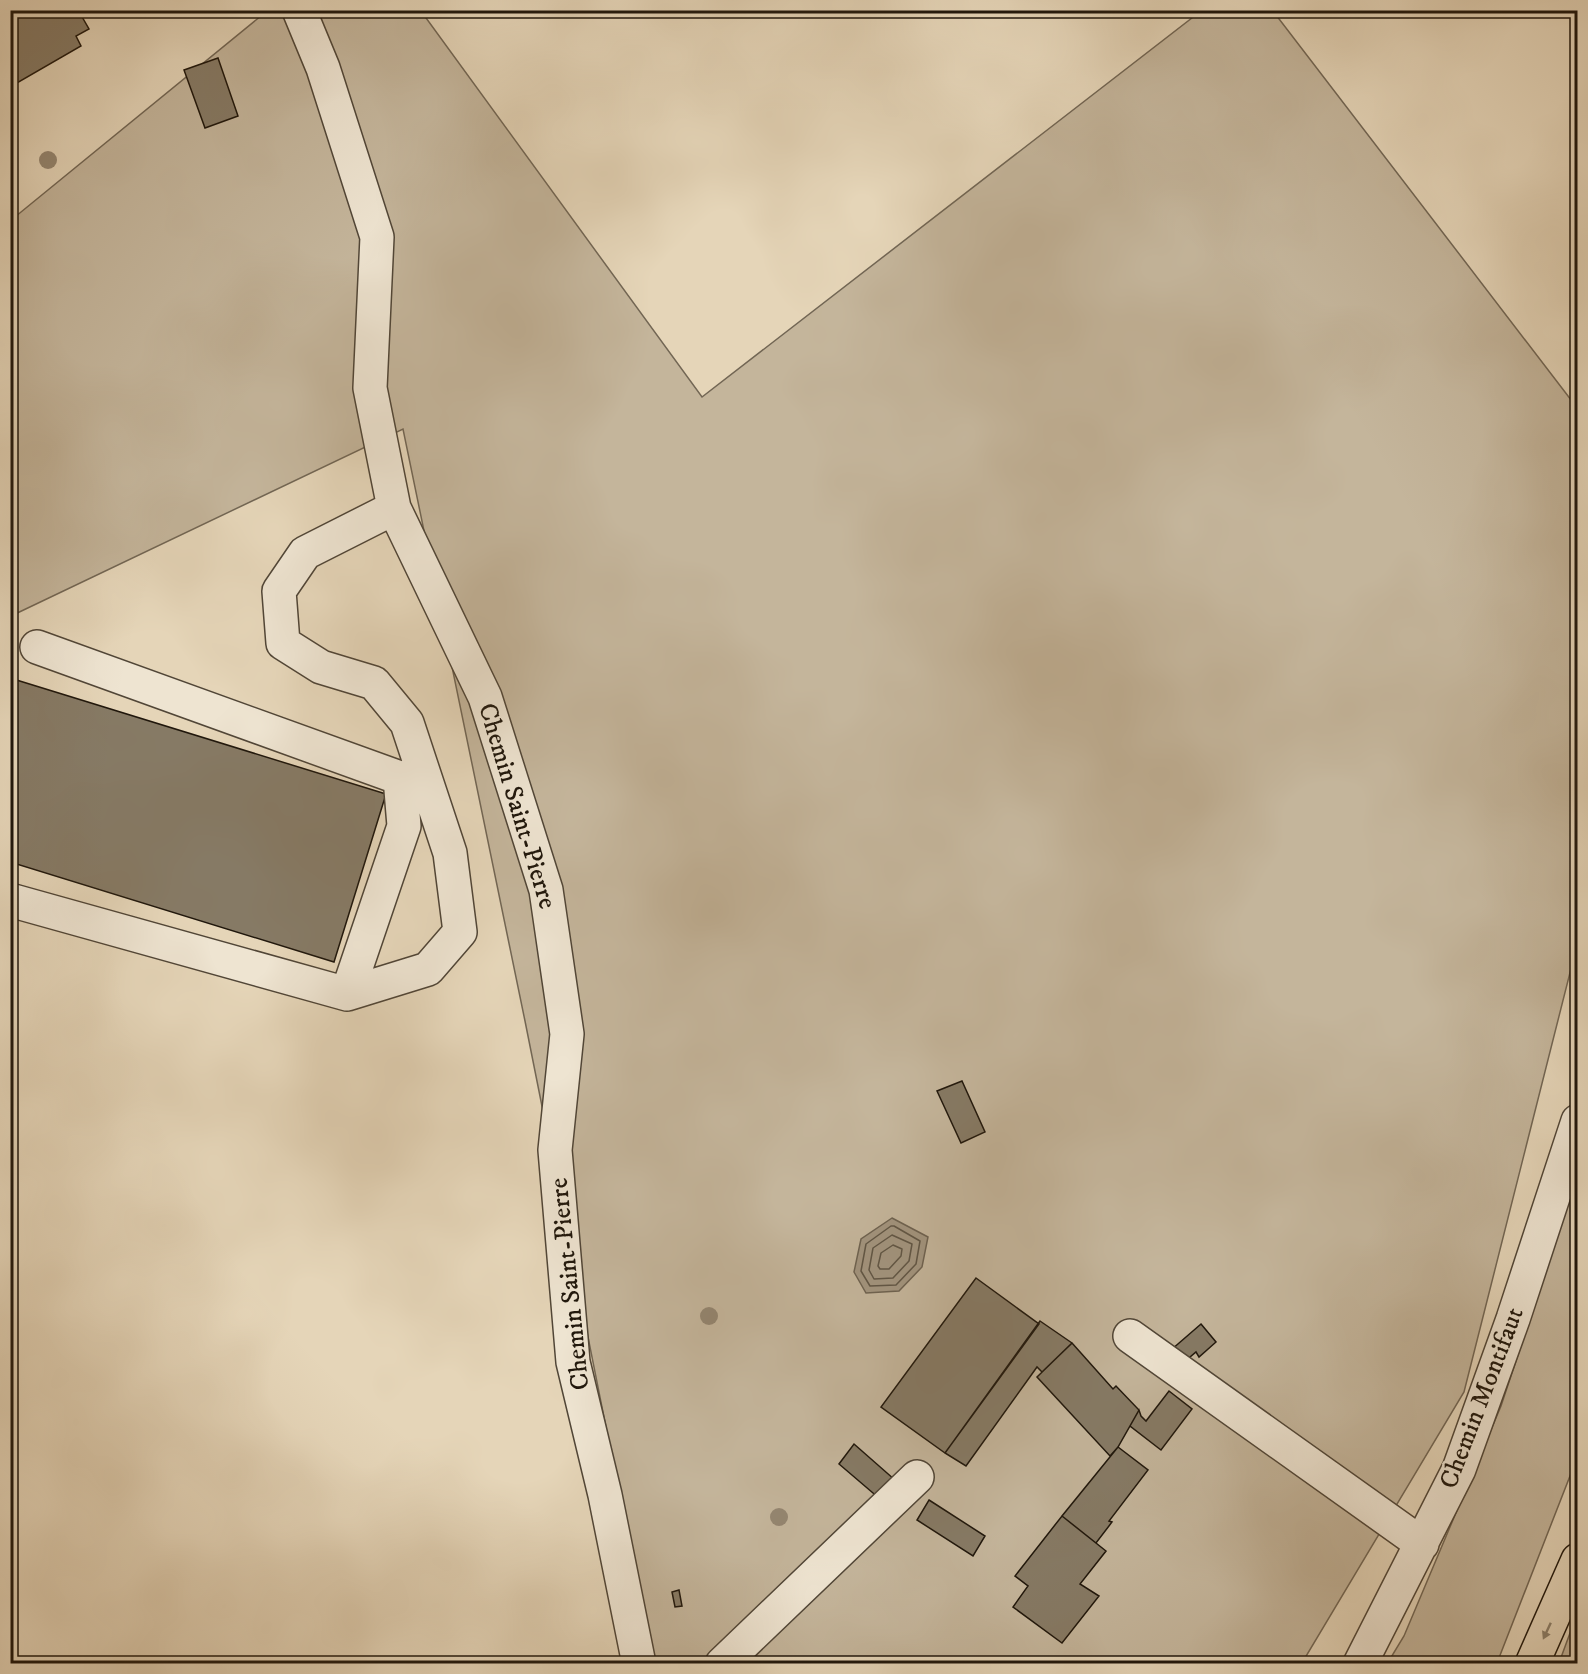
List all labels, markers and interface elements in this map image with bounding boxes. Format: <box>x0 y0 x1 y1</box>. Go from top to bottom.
street label: Chemin Saint-Pierre <box>470 699 564 913</box>
street label: Chemin Saint-Pierre <box>542 1176 598 1392</box>
street label: Chemin Montifaut <box>1432 1303 1532 1493</box>
one-way arrow <box>1543 1623 1552 1640</box>

